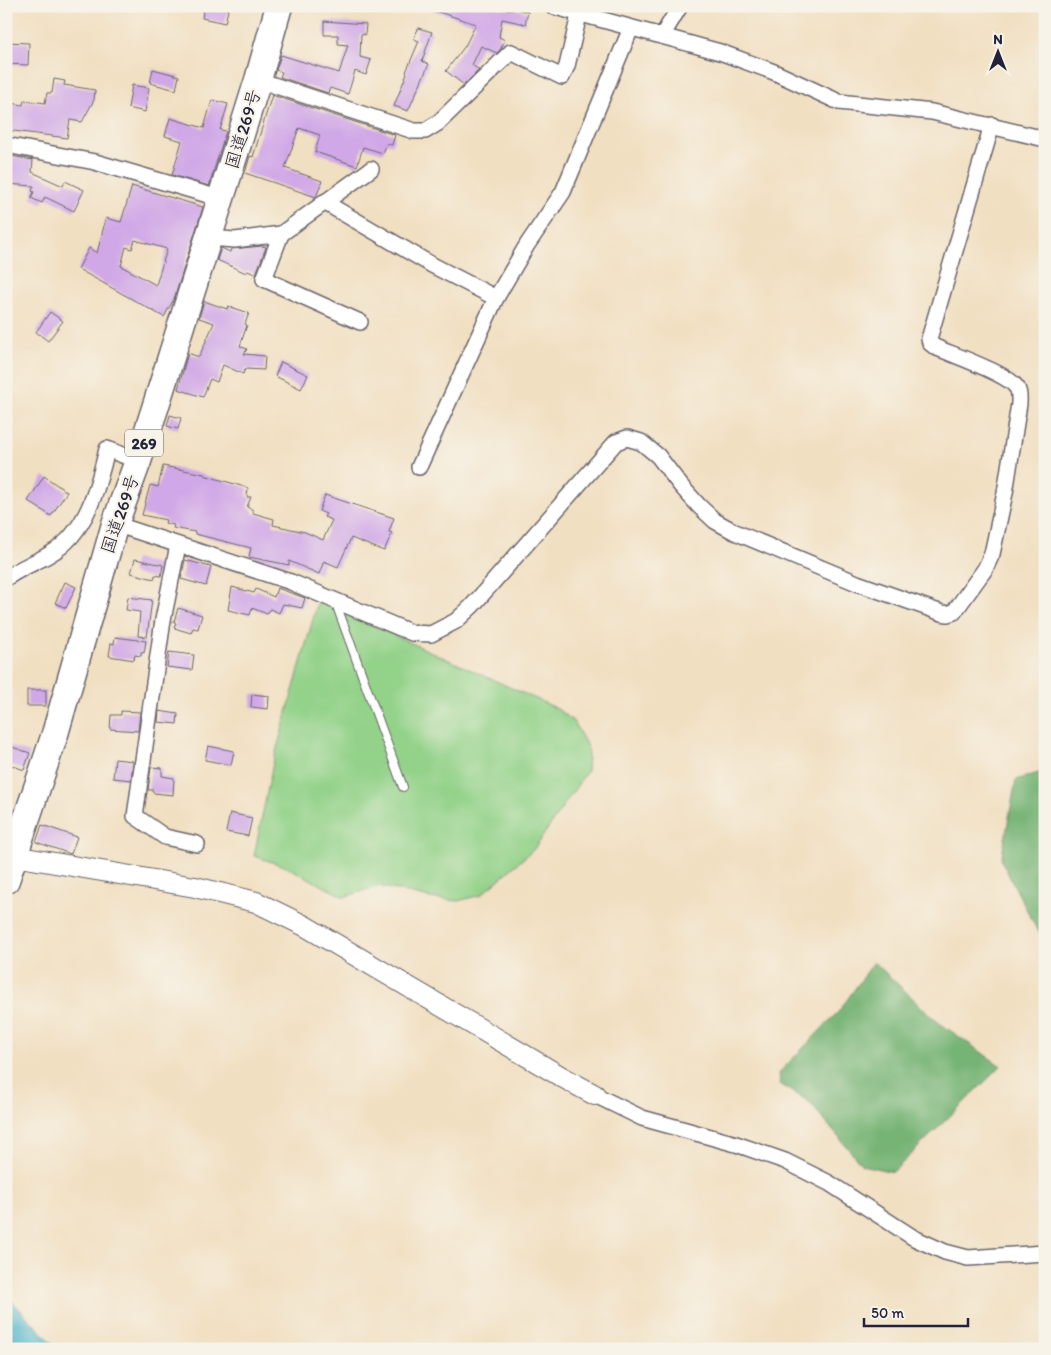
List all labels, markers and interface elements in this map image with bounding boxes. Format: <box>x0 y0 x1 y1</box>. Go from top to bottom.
north arrow <box>974 28 1024 78</box>
text: N <box>993 31 1003 48</box>
street label: 国道269号 <box>220 86 266 172</box>
road number: 269 <box>125 429 163 456</box>
street label: 国道269号 <box>96 471 144 557</box>
scale bar <box>864 1295 967 1327</box>
text: 50 m <box>871 1304 904 1322</box>

